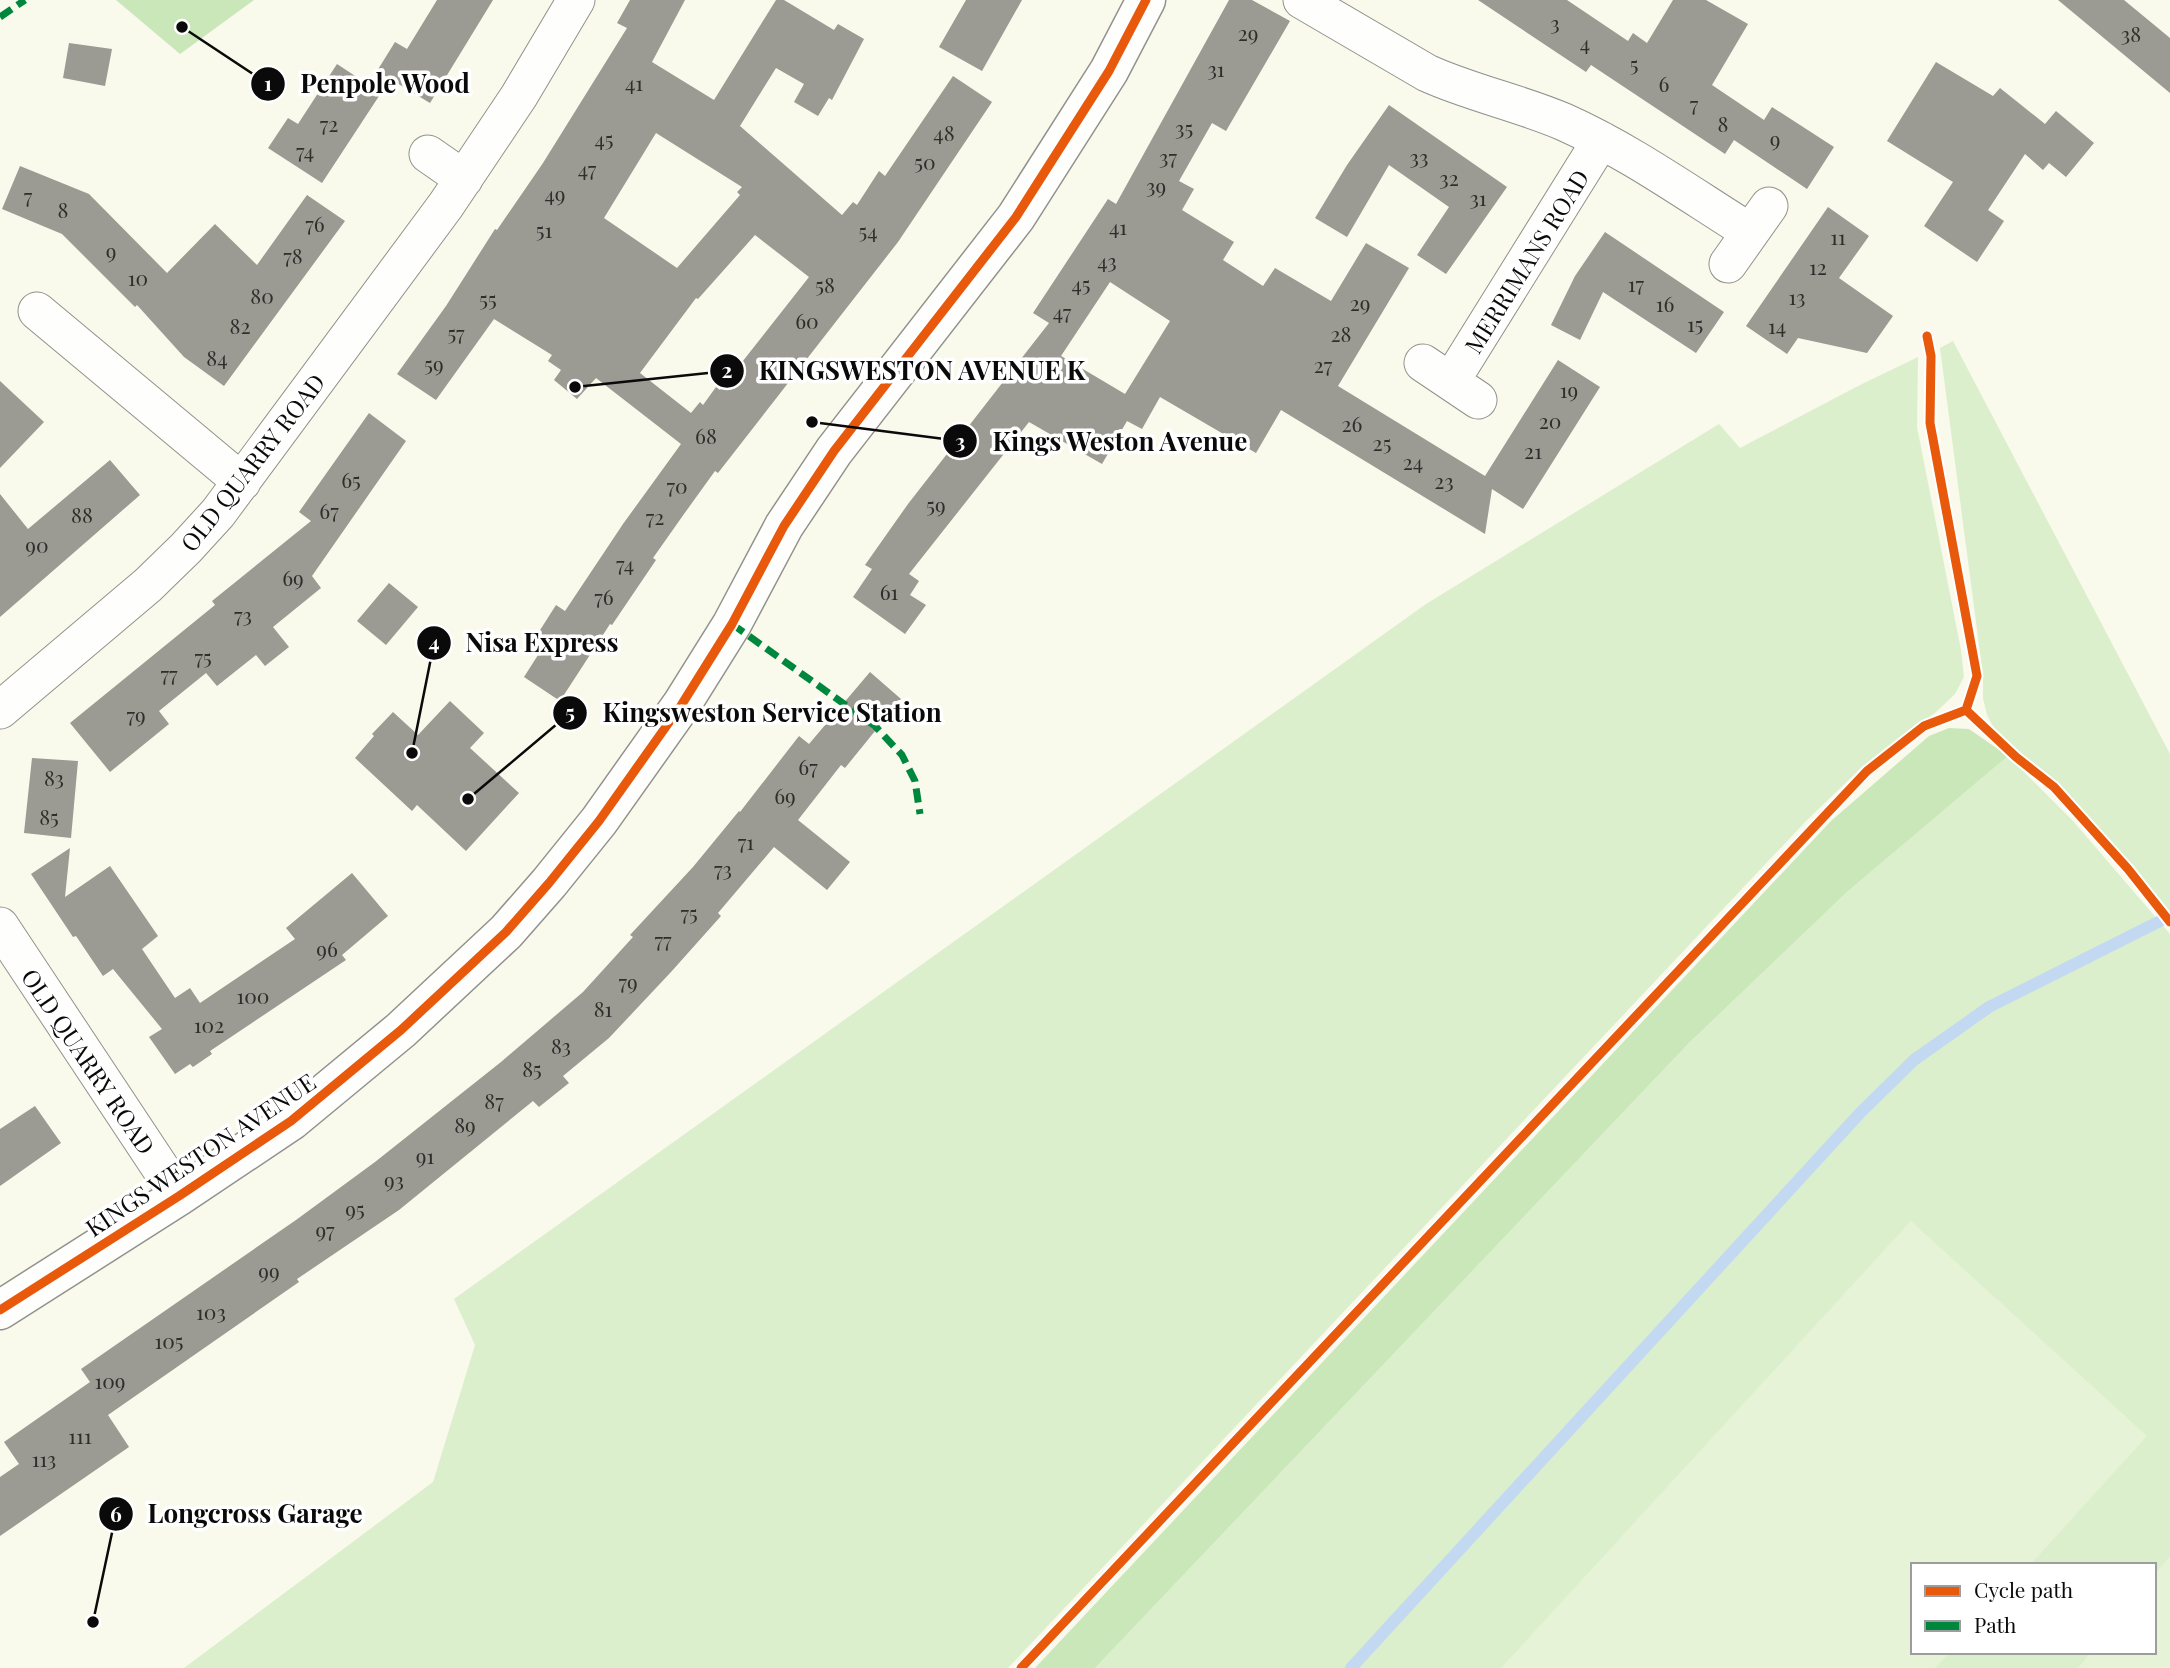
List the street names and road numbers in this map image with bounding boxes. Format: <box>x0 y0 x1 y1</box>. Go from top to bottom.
street label: MERRIMANS ROAD <box>1456 163 1596 359</box>
street label: OLD QUARRY ROAD <box>172 367 332 557</box>
street label: OLD QUARRY ROAD <box>15 962 163 1160</box>
street label: KINGS WESTON AVENUE <box>79 1065 321 1243</box>

